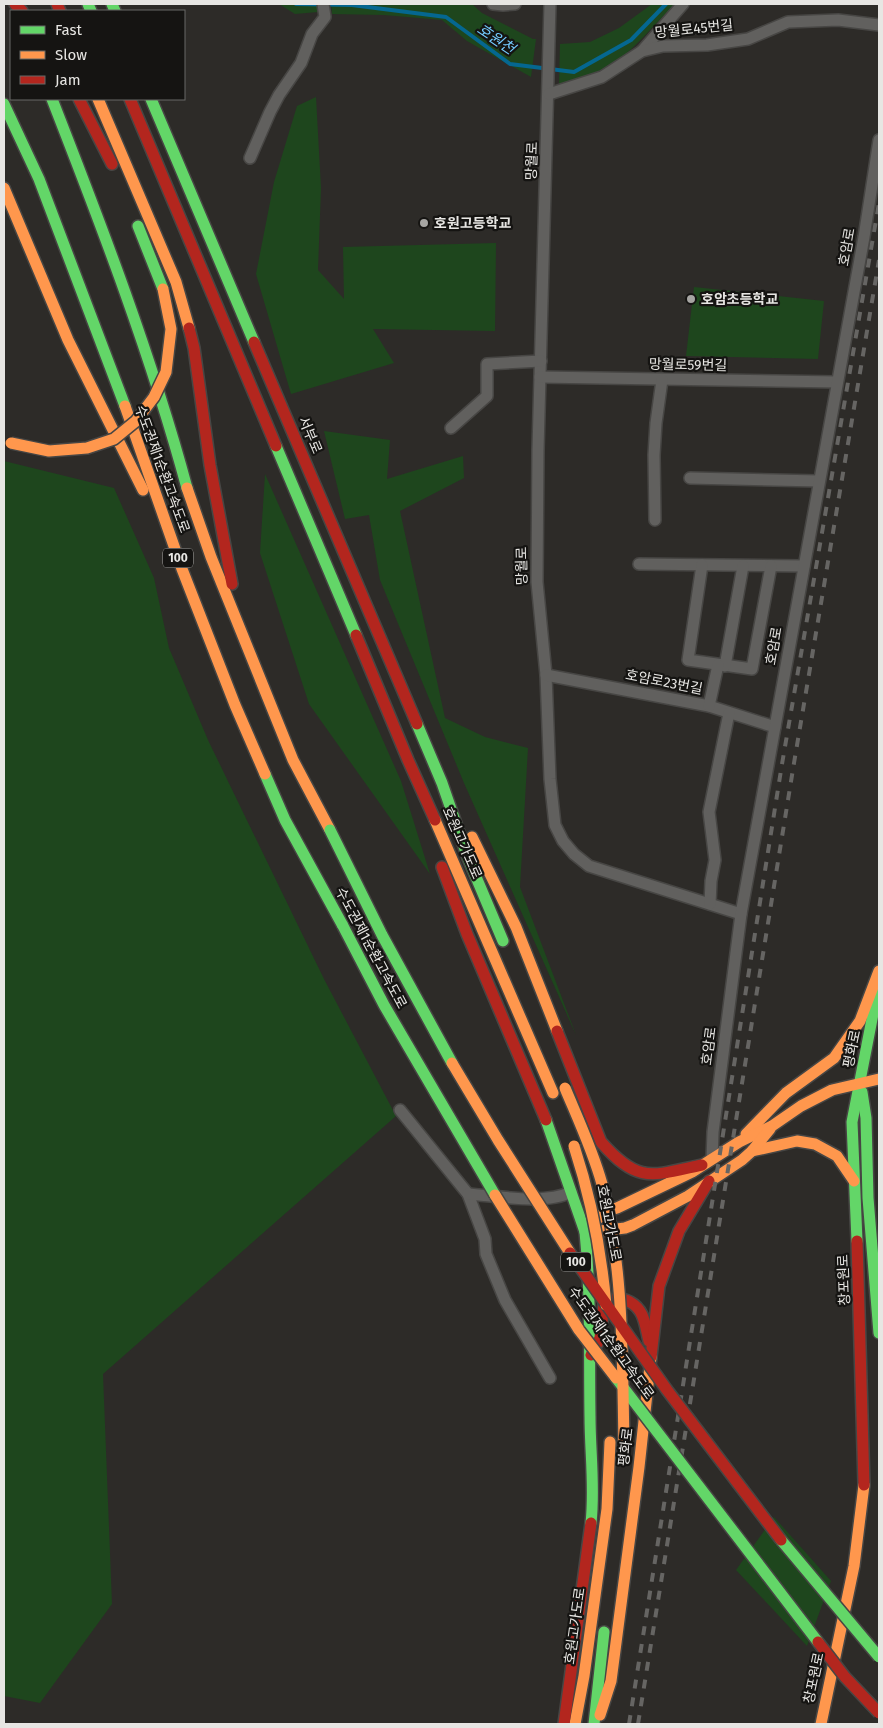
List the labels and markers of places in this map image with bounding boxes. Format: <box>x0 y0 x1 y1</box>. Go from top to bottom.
place label: 호원고등학교 <box>434 215 511 232</box>
marker: 호원고등학교 <box>418 217 430 229</box>
place label: 호암초등학교 <box>701 291 778 308</box>
marker: 호암초등학교 <box>685 293 697 305</box>

